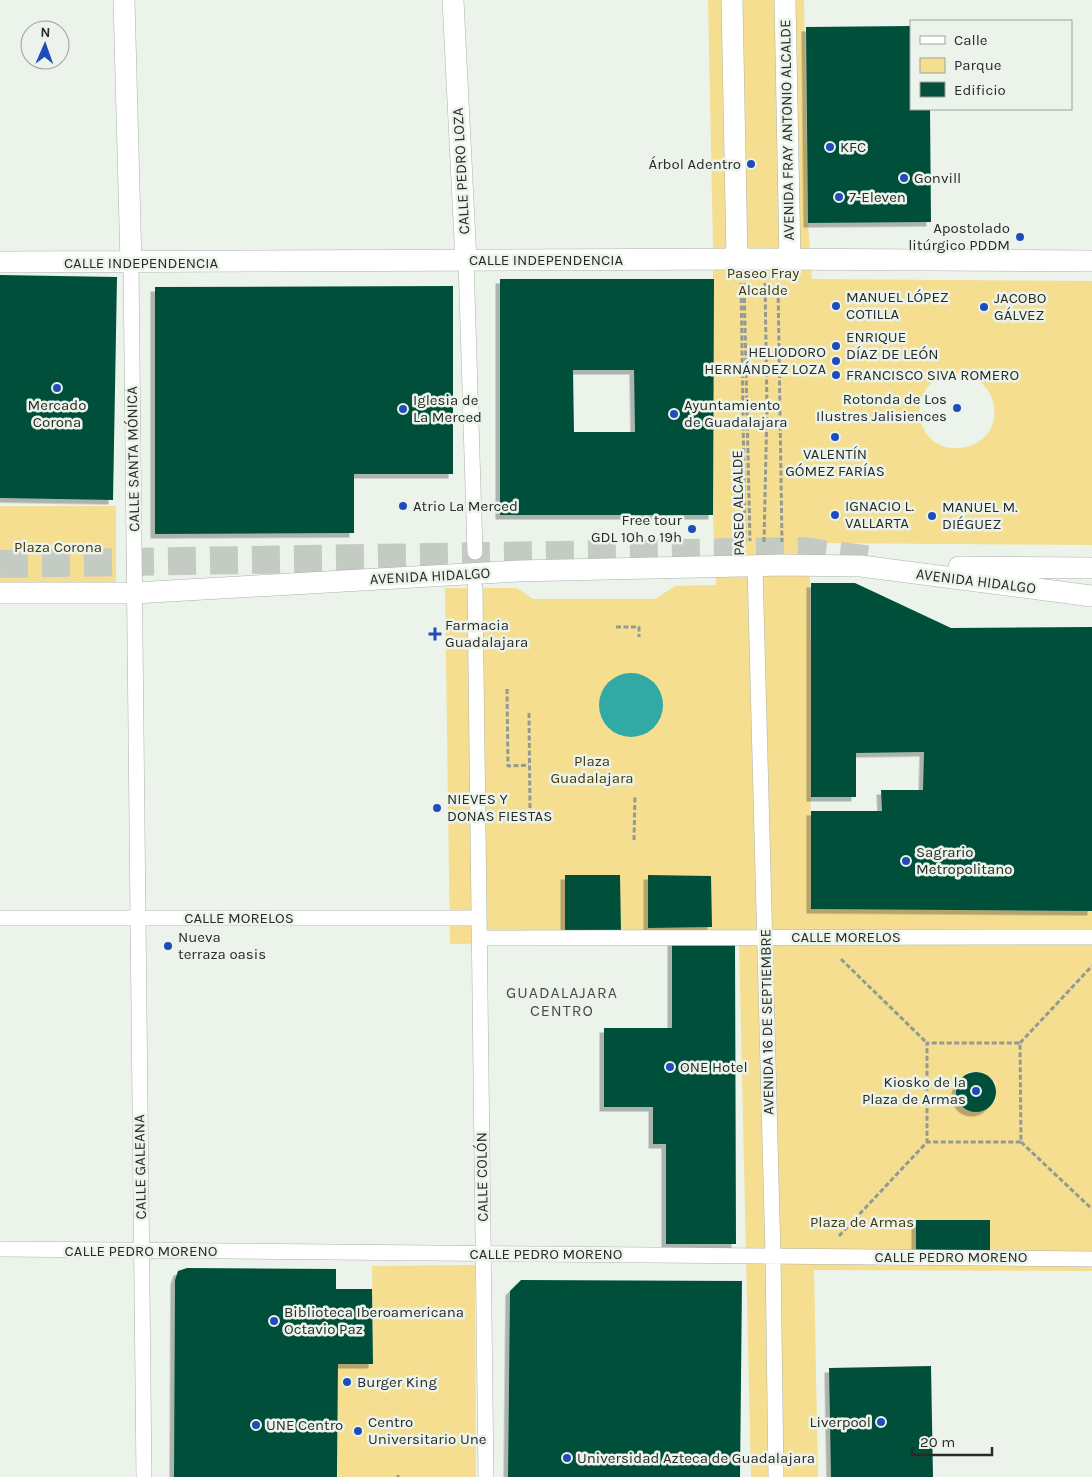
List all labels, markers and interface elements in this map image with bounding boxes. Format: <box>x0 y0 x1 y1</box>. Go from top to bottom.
street label: AVENIDA FRAY ANTONIO ALCALDE <box>776 19 798 241</box>
north arrow <box>20 20 70 70</box>
legend <box>910 20 1072 110</box>
text: N <box>40 24 51 41</box>
text: Calle <box>954 31 988 49</box>
text: Parque <box>954 56 1002 74</box>
text: Edificio <box>954 81 1006 99</box>
street label: CALLE PEDRO LOZA <box>449 107 473 235</box>
place label: KFC <box>840 138 866 156</box>
marker: KFC <box>824 141 836 153</box>
place label: Árbol Adentro <box>649 155 741 173</box>
marker: Árbol Adentro <box>745 158 757 170</box>
place label: Gonvill <box>914 169 961 187</box>
marker: Gonvill <box>898 172 910 184</box>
place label: 7-Eleven <box>849 188 906 206</box>
marker: 7-Eleven <box>833 191 845 203</box>
place label: Apostolado litúrgico PDDM <box>908 219 1010 254</box>
marker: Apostolado litúrgico PDDM <box>1014 231 1026 243</box>
street label: CALLE INDEPENDENCIA <box>469 251 623 269</box>
street label: CALLE INDEPENDENCIA <box>64 254 218 272</box>
park label: Paseo Fray Alcalde <box>727 264 799 299</box>
place label: MANUEL LÓPEZ COTILLA <box>846 288 949 323</box>
place label: JACOBO GÁLVEZ <box>994 289 1047 324</box>
marker: MANUEL LÓPEZ COTILLA <box>830 300 842 312</box>
marker: JACOBO GÁLVEZ <box>978 301 990 313</box>
place label: ENRIQUE DÍAZ DE LEÓN <box>846 328 938 363</box>
marker: ENRIQUE DÍAZ DE LEÓN <box>830 340 842 352</box>
place label: HELIODORO HERNÁNDEZ LOZA <box>704 343 826 378</box>
marker: HELIODORO HERNÁNDEZ LOZA <box>830 355 842 367</box>
place label: FRANCISCO SIVA ROMERO <box>846 366 1019 384</box>
marker: FRANCISCO SIVA ROMERO <box>830 369 842 381</box>
marker: Mercado Corona <box>51 382 63 394</box>
street label: CALLE SANTA MÓNICA <box>123 386 143 532</box>
place label: Rotonda de Los Ilustres Jalisiences <box>816 390 947 425</box>
place label: Iglesia de La Merced <box>413 391 482 426</box>
place label: Mercado Corona <box>28 396 86 431</box>
place label: Ayuntamiento de Guadalajara <box>684 396 787 431</box>
marker: Rotonda de Los Ilustres Jalisiences <box>951 402 963 414</box>
marker: Iglesia de La Merced <box>397 403 409 415</box>
marker: Ayuntamiento de Guadalajara <box>668 408 680 420</box>
marker: VALENTÍN GÓMEZ FARÍAS <box>829 431 841 443</box>
place label: VALENTÍN GÓMEZ FARÍAS <box>785 445 885 480</box>
street label: PASEO ALCALDE <box>728 450 748 556</box>
place label: Atrio La Merced <box>413 497 518 515</box>
place label: IGNACIO L. VALLARTA <box>845 497 914 532</box>
place label: MANUEL M. DIÉGUEZ <box>942 498 1018 533</box>
marker: Atrio La Merced <box>397 500 409 512</box>
marker: IGNACIO L. VALLARTA <box>829 509 841 521</box>
marker: MANUEL M. DIÉGUEZ <box>926 510 938 522</box>
place label: Free tour GDL 10h o 19h <box>591 511 683 546</box>
marker: Free tour GDL 10h o 19h <box>686 523 698 535</box>
park label: Plaza Corona <box>14 538 102 556</box>
street label: AVENIDA HIDALGO <box>369 564 491 588</box>
street label: AVENIDA HIDALGO <box>915 565 1037 597</box>
place label: Farmacia Guadalajara <box>445 616 528 651</box>
marker: Farmacia Guadalajara <box>429 628 441 640</box>
park label: Plaza Guadalajara <box>550 752 634 787</box>
place label: NIEVES Y DONAS FIESTAS <box>447 790 552 825</box>
marker: NIEVES Y DONAS FIESTAS <box>431 802 443 814</box>
place label: Sagrario Metropolitano <box>916 843 1012 878</box>
marker: Sagrario Metropolitano <box>900 855 912 867</box>
street label: CALLE MORELOS <box>184 909 294 927</box>
place label: Nueva terraza oasis <box>178 928 266 963</box>
street label: CALLE MORELOS <box>791 928 901 946</box>
street label: AVENIDA 16 DE SEPTIEMBRE <box>756 929 778 1115</box>
marker: Nueva terraza oasis <box>162 940 174 952</box>
district label: GUADALAJARA CENTRO <box>506 983 618 1020</box>
place label: ONE Hotel <box>680 1058 748 1076</box>
marker: ONE Hotel <box>664 1061 676 1073</box>
place label: Kiosko de la Plaza de Armas <box>862 1073 966 1108</box>
marker: Kiosko de la Plaza de Armas <box>970 1085 982 1097</box>
street label: CALLE GALEANA <box>130 1114 150 1220</box>
street label: CALLE COLÓN <box>472 1132 492 1222</box>
park label: Plaza de Armas <box>810 1213 914 1231</box>
street label: CALLE PEDRO MORENO <box>65 1242 217 1260</box>
street label: CALLE PEDRO MORENO <box>470 1245 622 1263</box>
street label: CALLE PEDRO MORENO <box>875 1248 1027 1266</box>
place label: Biblioteca Iberoamericana Octavio Paz <box>284 1303 464 1338</box>
marker: Biblioteca Iberoamericana Octavio Paz <box>268 1315 280 1327</box>
place label: Burger King <box>357 1373 437 1391</box>
marker: Burger King <box>341 1376 353 1388</box>
place label: Centro Universitario Une <box>368 1413 486 1448</box>
place label: Liverpool <box>809 1413 871 1431</box>
place label: UNE Centro <box>266 1416 343 1434</box>
marker: Liverpool <box>875 1416 887 1428</box>
marker: UNE Centro <box>250 1419 262 1431</box>
scale bar <box>912 1424 992 1456</box>
marker: Centro Universitario Une <box>352 1425 364 1437</box>
text: 20 m <box>920 1433 955 1451</box>
place label: Universidad Azteca de Guadalajara <box>577 1449 815 1467</box>
marker: Universidad Azteca de Guadalajara <box>561 1452 573 1464</box>

